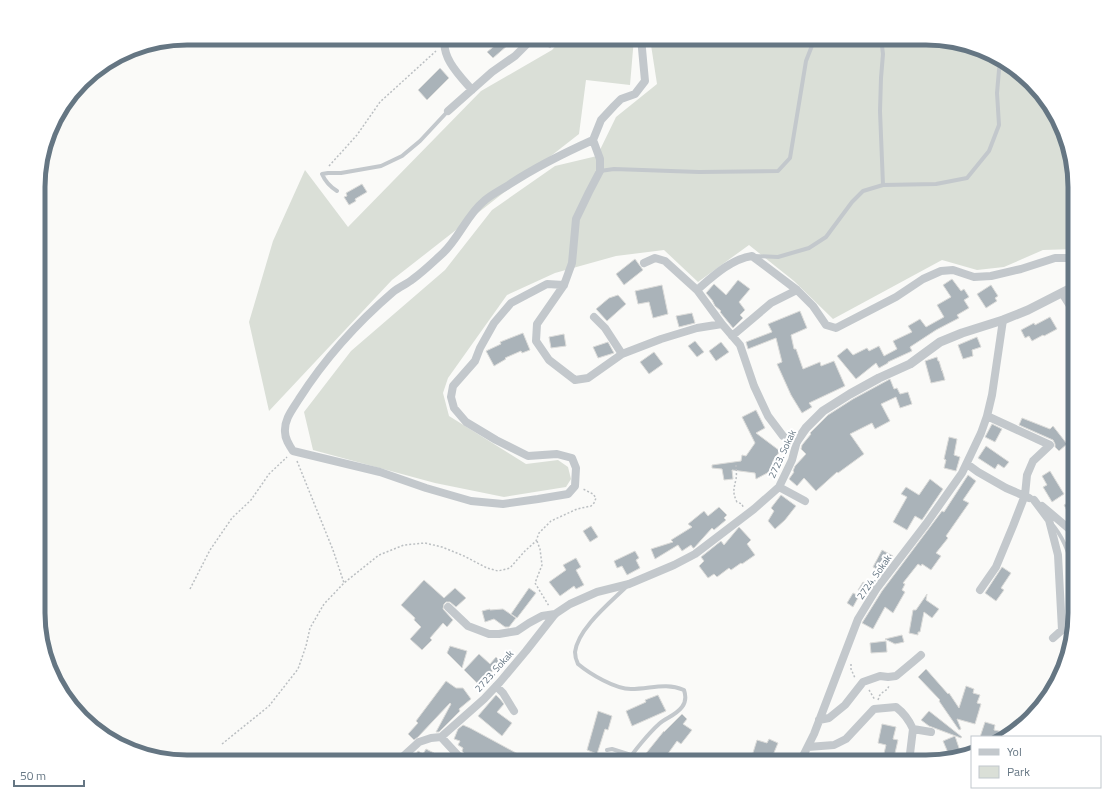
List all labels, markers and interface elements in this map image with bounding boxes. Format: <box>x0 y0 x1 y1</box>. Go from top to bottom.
street label: 2723. Sokak <box>764 427 800 481</box>
street label: 2724. Sokak <box>853 551 895 603</box>
street label: 2723. Sokak <box>471 647 517 695</box>
legend <box>971 736 1101 788</box>
text: Yol <box>1007 742 1022 761</box>
scale bar <box>14 762 84 788</box>
text: Park <box>1007 762 1030 781</box>
text: 50 m <box>20 766 46 785</box>

